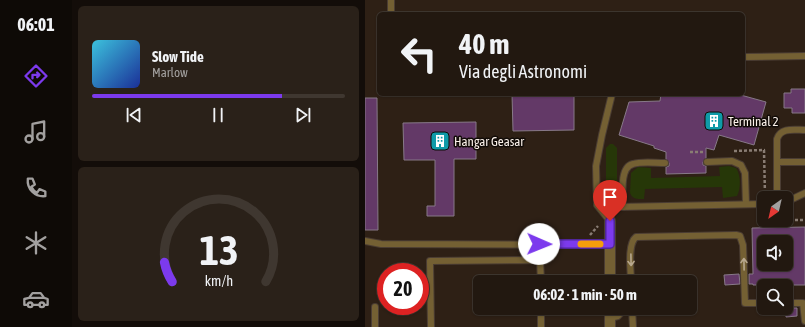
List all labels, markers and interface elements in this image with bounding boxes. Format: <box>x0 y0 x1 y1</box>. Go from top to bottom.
text: 06:01 <box>17 14 55 35</box>
icon: left <box>393 28 445 80</box>
text: 40 m <box>459 28 509 60</box>
text: Slow Tide <box>152 48 204 65</box>
text: Via degli Astronomi <box>459 61 587 82</box>
icon: directions <box>22 62 50 90</box>
text: Marlow <box>152 65 188 80</box>
icon: previous <box>123 104 145 126</box>
icon: pause <box>207 104 229 126</box>
icon: next <box>292 104 314 126</box>
building icon: Terminal 2 <box>703 110 725 132</box>
place label: Terminal 2 <box>728 114 779 129</box>
icon: music <box>22 118 50 146</box>
building icon: Hangar Geasar <box>429 130 451 152</box>
place label: Hangar Geasar <box>454 134 524 149</box>
icon: phone <box>22 174 50 202</box>
pin <box>593 180 627 221</box>
icon: arrive <box>599 186 621 208</box>
north arrow <box>757 191 793 227</box>
map controls <box>757 191 793 315</box>
position arrow <box>518 223 560 265</box>
text: 13 <box>199 226 238 274</box>
icon: climate <box>22 229 50 257</box>
button: sound <box>757 235 793 271</box>
one-way arrow <box>627 253 634 266</box>
one-way arrow <box>740 258 748 271</box>
speed limit sign: 20 <box>377 263 429 315</box>
text: km/h <box>204 272 233 288</box>
button: search <box>757 279 793 315</box>
icon: car <box>22 285 50 313</box>
text: 06:02 · 1 min · 50 m <box>533 286 637 303</box>

